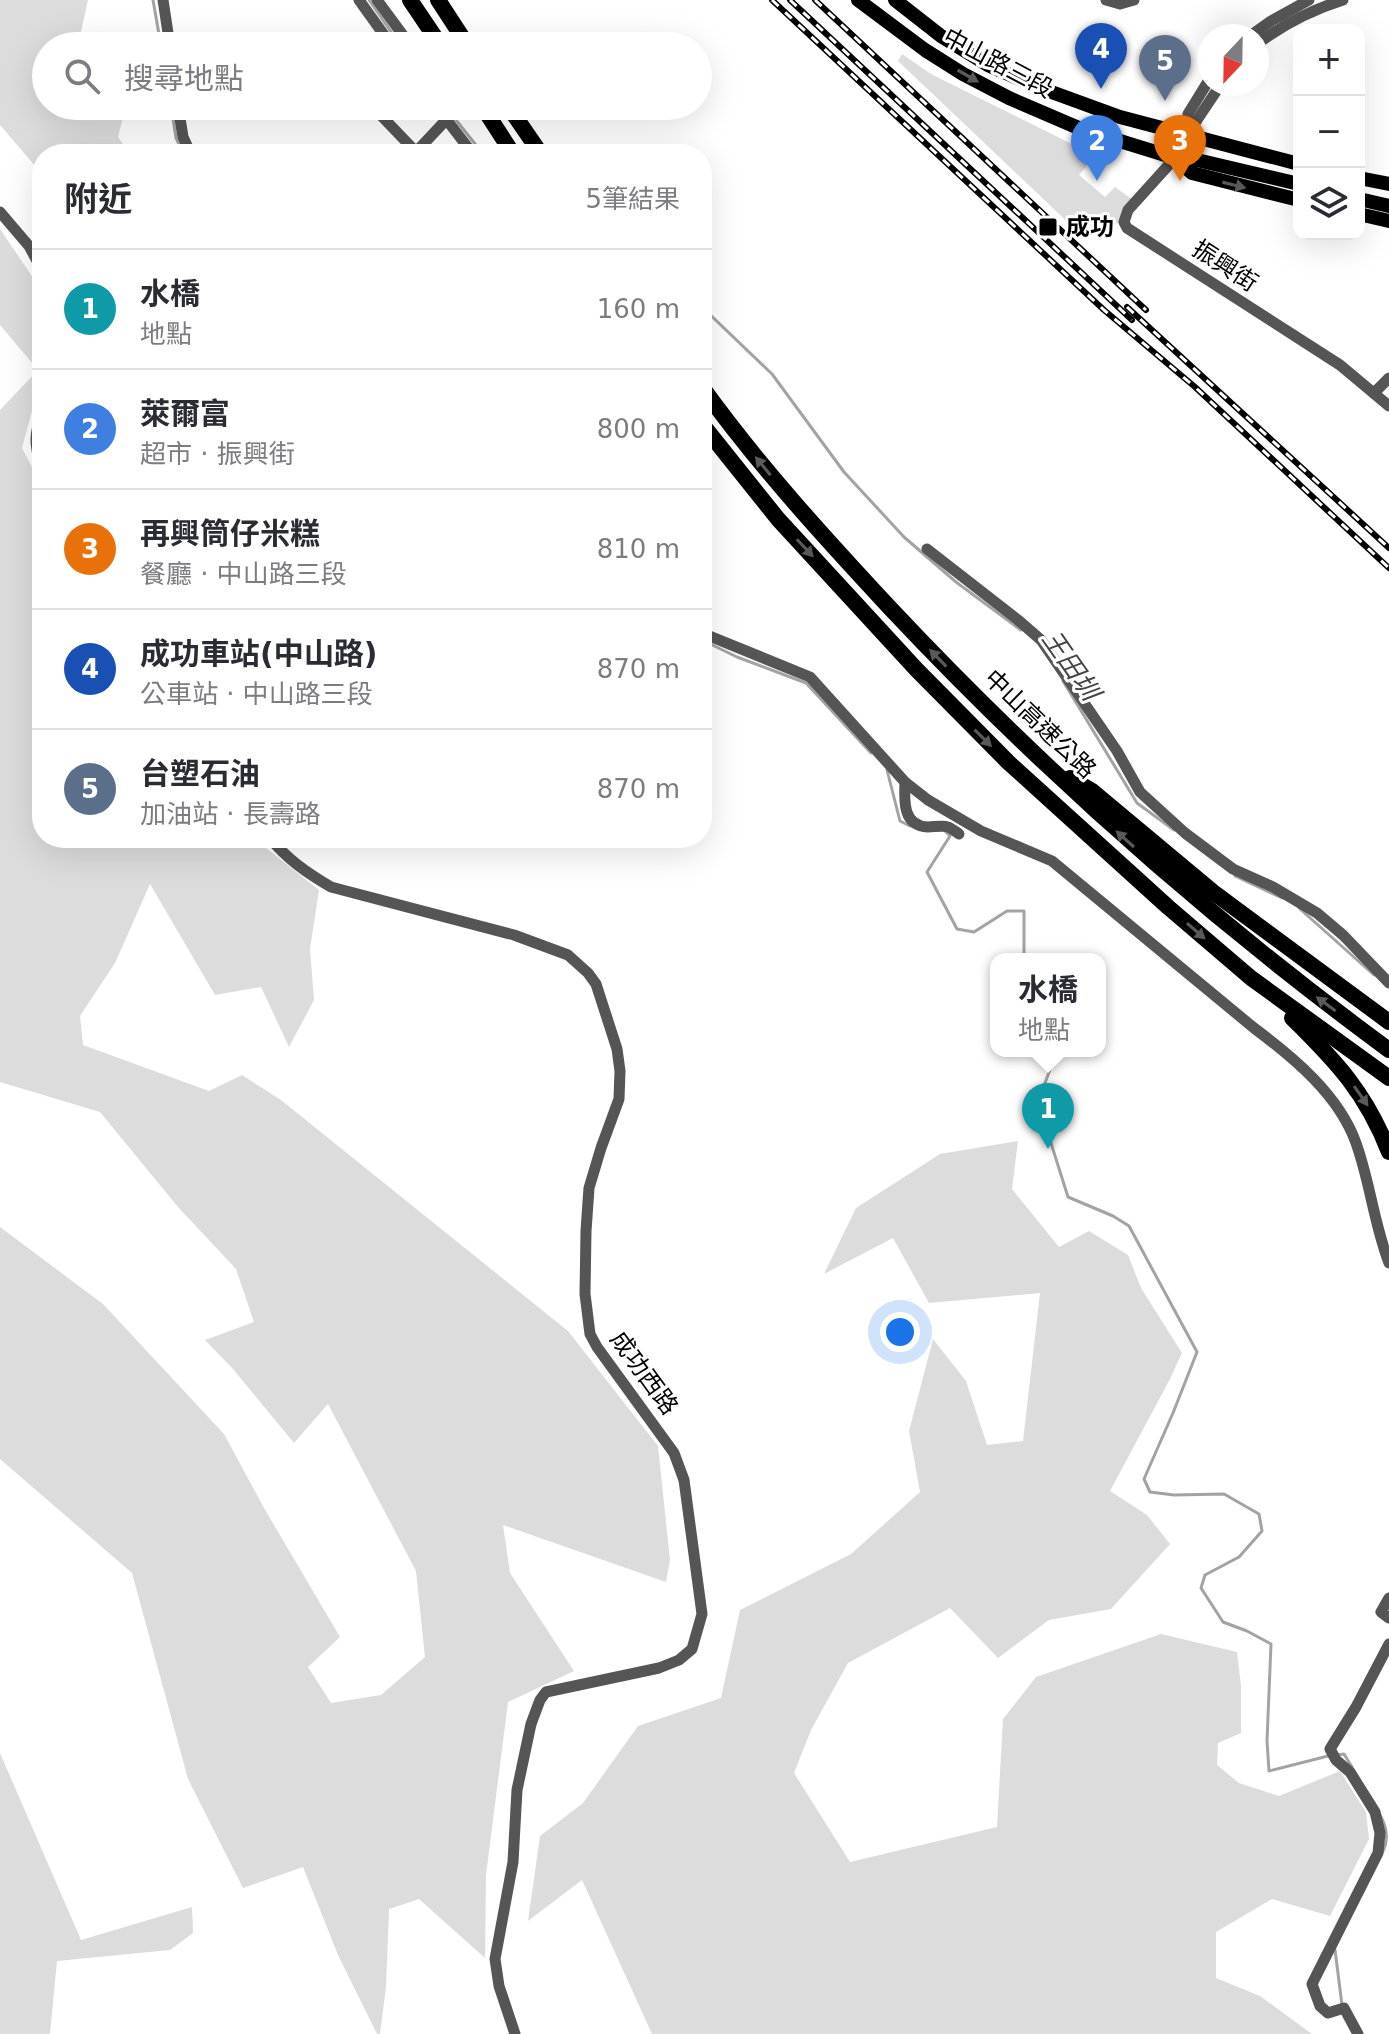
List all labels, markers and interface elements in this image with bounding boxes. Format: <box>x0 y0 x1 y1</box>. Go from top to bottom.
street label: 中山路三段 <box>938 22 1058 104</box>
pin: 4 <box>1075 23 1127 89</box>
north arrow <box>1197 24 1269 96</box>
map controls <box>1293 24 1365 240</box>
button: + <box>1293 24 1365 96</box>
search box <box>32 32 712 120</box>
pin: 5 <box>1139 35 1191 101</box>
icon: search <box>60 54 104 98</box>
text: 搜尋地點 <box>124 61 244 96</box>
one-way arrow <box>957 69 979 83</box>
button: − <box>1293 96 1365 168</box>
pin: 2 <box>1071 115 1123 181</box>
pin: 3 <box>1154 115 1206 181</box>
button: layers <box>1293 168 1365 240</box>
text: 附近 <box>64 179 132 219</box>
one-way arrow <box>1222 179 1247 191</box>
text: 5筆結果 <box>585 184 680 214</box>
place label: 成功 <box>1066 213 1114 241</box>
marker: 成功 <box>1037 216 1059 238</box>
street label: 振興街 <box>1187 235 1263 297</box>
text: 水橋 <box>140 276 200 311</box>
text: 1 <box>81 294 99 324</box>
text: 160 m <box>597 294 680 324</box>
text: 地點 <box>140 319 192 349</box>
text: 萊爾富 <box>140 396 230 431</box>
text: 2 <box>81 414 99 444</box>
text: 800 m <box>597 414 680 444</box>
text: 超市 · 振興街 <box>140 439 295 469</box>
one-way arrow <box>755 456 772 476</box>
text: 再興筒仔米糕 <box>140 516 320 551</box>
text: 3 <box>81 534 99 564</box>
text: 810 m <box>597 534 680 564</box>
one-way arrow <box>796 538 814 557</box>
text: 餐廳 · 中山路三段 <box>140 559 347 589</box>
water label: 王田圳 <box>1036 624 1108 709</box>
text: 成功車站(中山路) <box>140 636 377 671</box>
one-way arrow <box>929 649 947 668</box>
text: 4 <box>81 654 99 684</box>
text: 870 m <box>597 654 680 684</box>
street label: 中山高速公路 <box>978 664 1102 784</box>
text: 公車站 · 中山路三段 <box>140 679 373 709</box>
one-way arrow <box>973 728 992 747</box>
text: 台塑石油 <box>140 756 260 791</box>
text: 5 <box>81 774 99 804</box>
text: 870 m <box>597 774 680 804</box>
text: 加油站 · 長壽路 <box>140 799 321 829</box>
one-way arrow <box>1116 830 1135 848</box>
one-way arrow <box>1186 922 1206 939</box>
popup <box>990 953 1106 1057</box>
text: 水橋 <box>1018 972 1078 1007</box>
one-way arrow <box>1316 996 1336 1012</box>
text: 地點 <box>1018 1015 1070 1045</box>
pin: 1 <box>1022 1083 1074 1149</box>
one-way arrow <box>1353 1086 1368 1107</box>
your location <box>880 1312 920 1352</box>
street label: 成功西路 <box>604 1326 684 1420</box>

